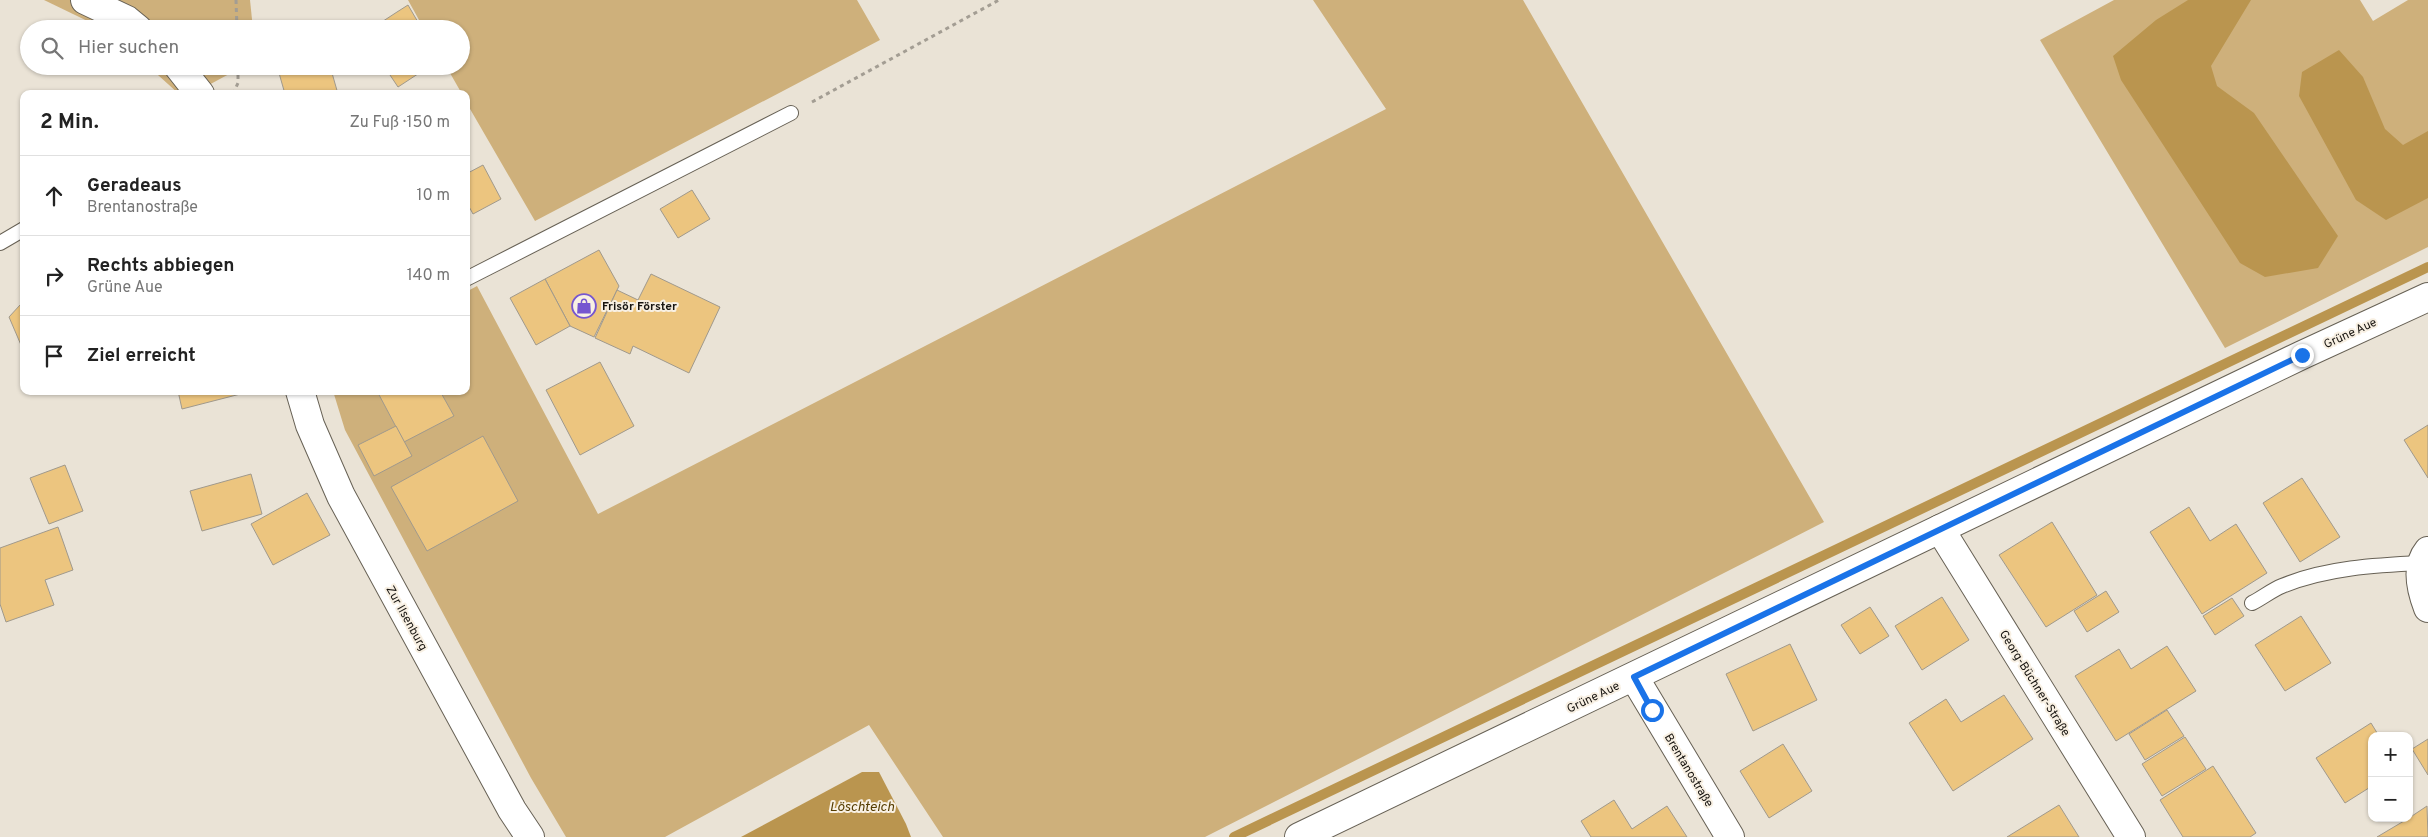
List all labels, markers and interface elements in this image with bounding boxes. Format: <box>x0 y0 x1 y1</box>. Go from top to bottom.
search box <box>20 20 470 75</box>
icon: search <box>38 34 66 62</box>
text: Hier suchen <box>78 36 179 60</box>
text: 2 Min. <box>40 109 99 136</box>
text: Zu Fuß · 150 m <box>350 113 450 133</box>
text: Geradeaus <box>87 174 182 198</box>
icon: ahead <box>40 182 68 210</box>
text: 10 m <box>416 186 450 206</box>
text: Brentanostraße <box>87 198 198 218</box>
text: Rechts abbiegen <box>87 254 235 278</box>
icon: right <box>40 262 68 290</box>
text: 140 m <box>407 266 450 286</box>
text: Grüne Aue <box>87 278 163 298</box>
shop icon: Frisör Förster <box>571 293 597 319</box>
place label: Frisör Förster <box>602 299 677 315</box>
street label: Grüne Aue <box>2321 315 2379 353</box>
icon: arrive <box>40 342 68 370</box>
text: Ziel erreicht <box>87 344 196 368</box>
route end <box>2291 344 2314 367</box>
street label: Zur Ilsenburg <box>382 583 431 654</box>
street label: Georg-Büchner-Straße <box>1995 627 2073 740</box>
street label: Grüne Aue <box>1564 678 1622 718</box>
route start <box>1641 699 1664 722</box>
street label: Brentanostraße <box>1660 731 1716 810</box>
map controls <box>2368 732 2413 822</box>
button: + <box>2368 732 2413 777</box>
button: − <box>2368 777 2413 822</box>
water label: Löschteich <box>830 799 895 816</box>

